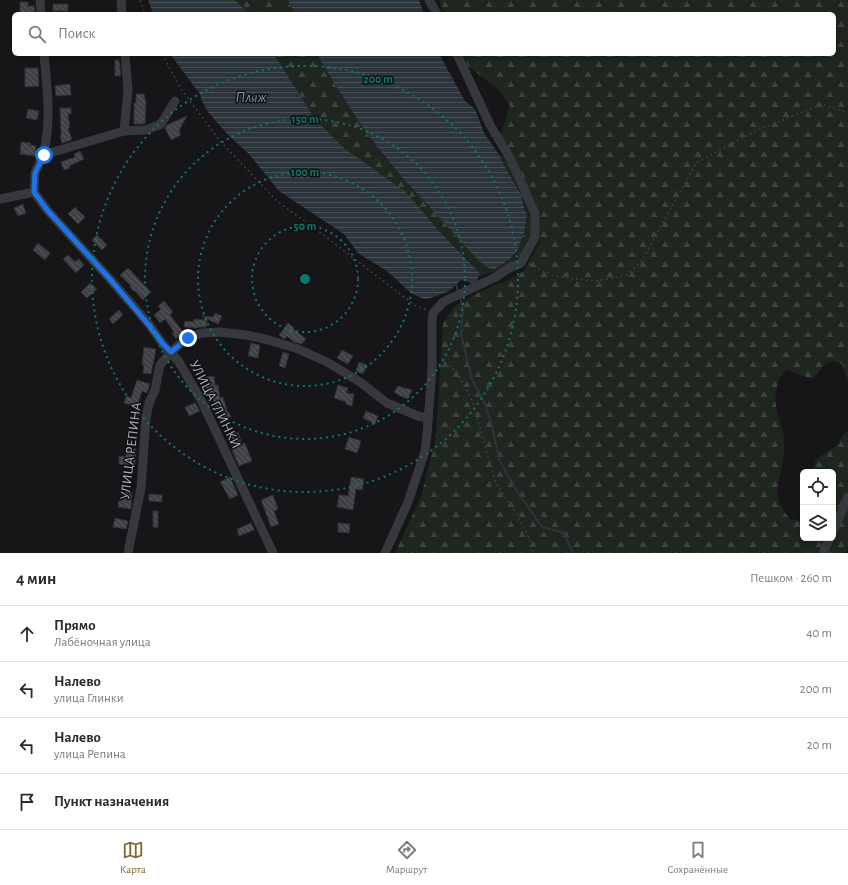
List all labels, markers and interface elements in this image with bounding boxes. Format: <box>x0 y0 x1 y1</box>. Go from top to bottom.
search box <box>12 12 836 56</box>
icon: search <box>26 23 48 45</box>
text: Поиск <box>58 26 96 41</box>
text: 200 m <box>363 73 393 85</box>
water label: Пляж <box>235 90 268 105</box>
text: 150 m <box>291 113 319 125</box>
route start <box>35 146 53 164</box>
text: 100 m <box>291 166 319 178</box>
text: 50 m <box>294 220 317 232</box>
centre of rings <box>298 272 312 286</box>
route end <box>179 329 197 347</box>
street label: УЛИЦА ГЛИНКИ <box>187 358 243 451</box>
street label: УЛИЦА РЕПИНА <box>118 402 144 501</box>
map controls <box>800 469 836 541</box>
button: locate <box>800 469 836 505</box>
button: layers <box>800 505 836 541</box>
text: 4 мин <box>16 570 56 587</box>
text: Пешком · 260 m <box>750 572 832 585</box>
text: Прямо <box>54 618 96 633</box>
icon: ahead <box>16 623 38 645</box>
text: 40 m <box>806 627 832 640</box>
text: Лабёночная улица <box>54 636 151 649</box>
text: Налево <box>54 674 101 689</box>
icon: left <box>16 679 38 701</box>
text: 200 m <box>800 683 832 696</box>
text: улица Глинки <box>54 692 124 705</box>
text: Налево <box>54 730 101 745</box>
icon: left <box>16 735 38 757</box>
text: 20 m <box>807 739 832 752</box>
text: улица Репина <box>54 748 126 761</box>
icon: arrive <box>16 791 38 813</box>
text: Пункт назначения <box>54 794 169 809</box>
tab: Карта <box>120 839 146 876</box>
tab: Маршрут <box>386 839 427 876</box>
tab: Сохранённые <box>667 839 728 876</box>

